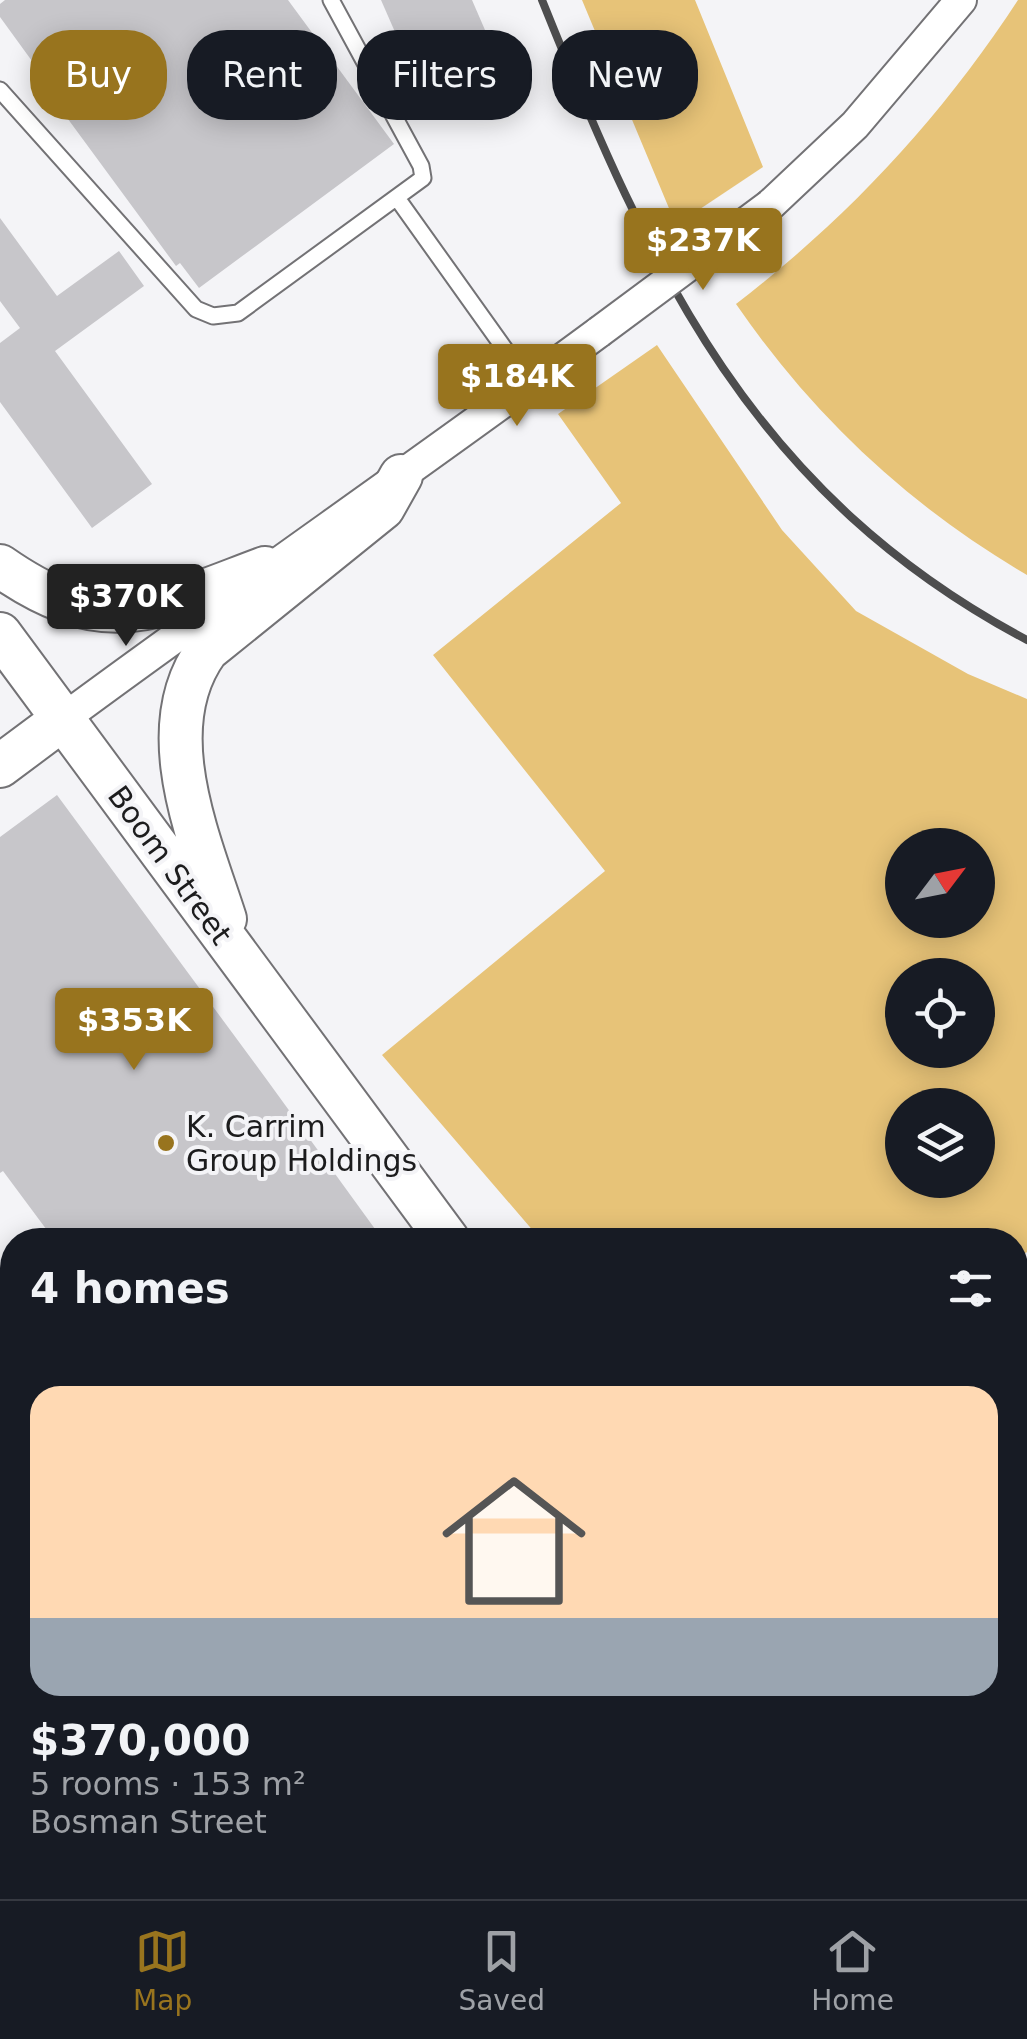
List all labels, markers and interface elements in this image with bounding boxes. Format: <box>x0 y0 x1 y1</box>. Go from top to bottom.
chip: Buy <box>30 30 167 120</box>
chip: Rent <box>187 30 337 120</box>
chip: Filters <box>357 30 532 120</box>
chip: New <box>552 30 698 120</box>
pin: $237K <box>633 208 773 293</box>
text: $237K <box>646 221 760 259</box>
pin: $184K <box>447 344 587 429</box>
text: $184K <box>460 357 574 395</box>
pin: $370K <box>56 564 196 649</box>
text: $370K <box>69 577 183 615</box>
street label: Boom Street <box>101 779 239 951</box>
north arrow <box>885 828 995 938</box>
map controls <box>885 828 995 1198</box>
button: locate <box>885 958 995 1068</box>
pin: $353K <box>64 988 204 1073</box>
text: $353K <box>77 1001 191 1039</box>
button: layers <box>885 1088 995 1198</box>
place label: K. Carrim Group Holdings <box>186 1109 417 1178</box>
marker: K. Carrim Group Holdings <box>155 1132 177 1154</box>
icon: filters <box>943 1261 998 1316</box>
text: 4 homes <box>30 1264 230 1313</box>
icon: home <box>424 1451 604 1631</box>
text: $370,000 <box>30 1716 251 1765</box>
text: 5 rooms · 153 m² <box>30 1765 306 1803</box>
text: Bosman Street <box>30 1803 267 1841</box>
tab: Map <box>133 1924 192 2017</box>
tab: Saved <box>458 1924 545 2017</box>
tab: Home <box>811 1924 894 2017</box>

